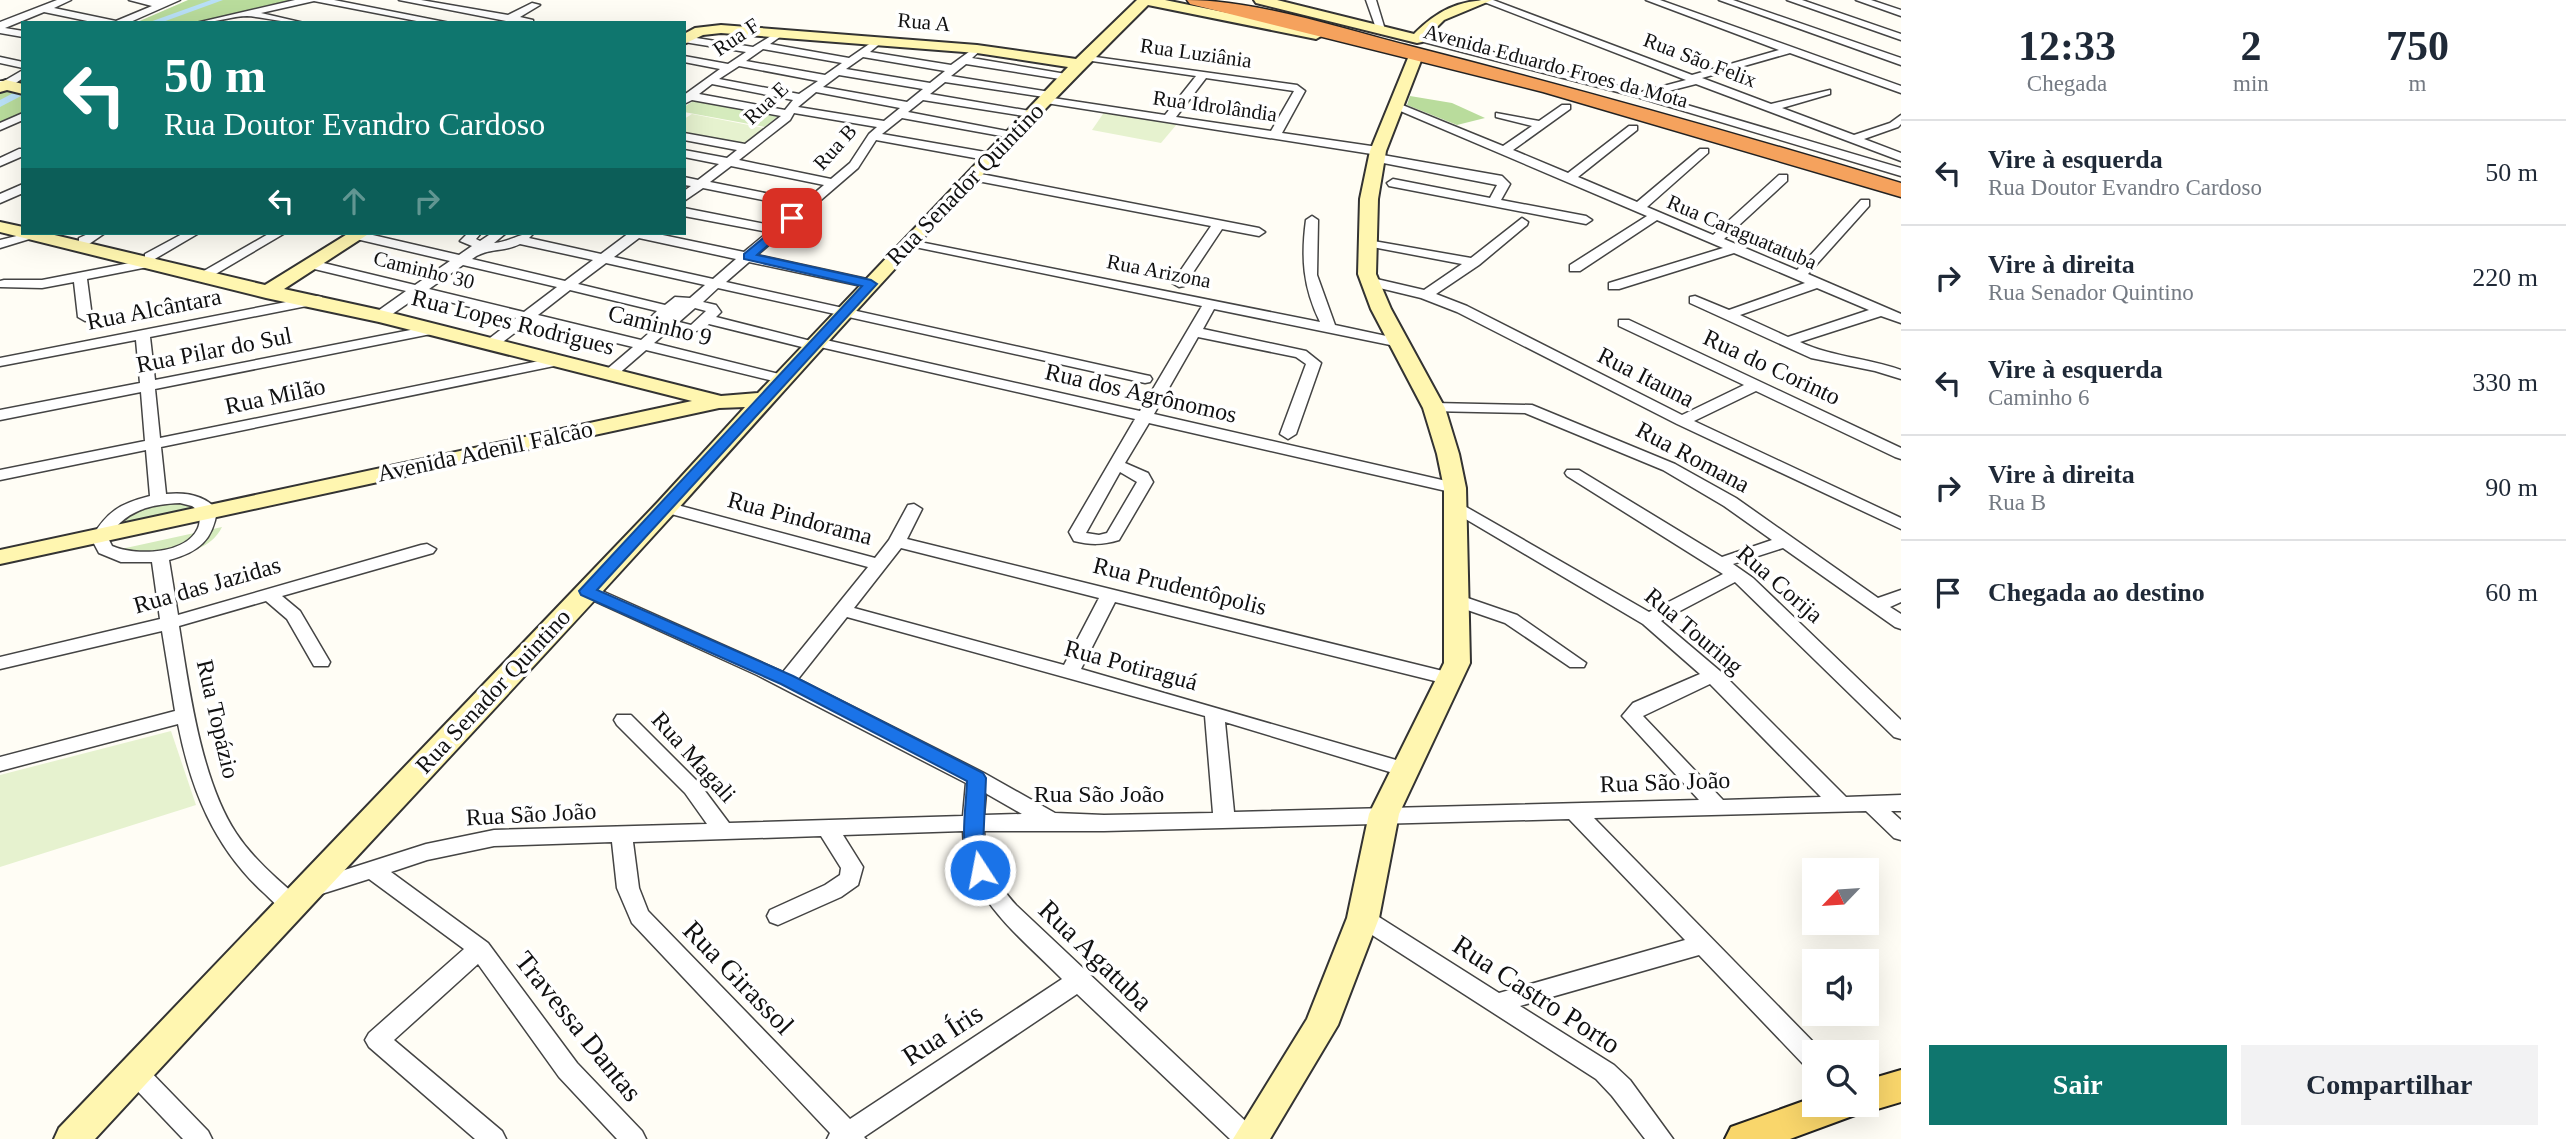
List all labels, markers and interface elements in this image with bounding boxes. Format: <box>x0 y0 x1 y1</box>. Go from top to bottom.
street label: Rua A <box>897 8 952 36</box>
street label: Rua F <box>708 13 764 61</box>
street label: Avenida Eduardo Froes da Mota <box>1421 19 1691 113</box>
text: 12:33 <box>2018 23 2116 69</box>
text: 2 <box>2240 23 2261 69</box>
text: 750 <box>2386 23 2449 69</box>
street label: Rua São Felix <box>1640 27 1760 93</box>
street label: Rua Luziânia <box>1139 33 1254 73</box>
text: 50 m <box>164 48 266 103</box>
icon: left <box>49 49 140 140</box>
text: Chegada <box>2027 71 2107 96</box>
text: min <box>2233 71 2269 96</box>
text: m <box>2408 71 2426 96</box>
street label: Rua E <box>739 77 793 129</box>
street label: Rua Idrolândia <box>1151 85 1279 127</box>
street label: Rua Senador Quintino <box>881 98 1049 270</box>
text: Rua Doutor Evandro Cardoso <box>164 106 545 142</box>
street label: Rua B <box>808 119 862 175</box>
text: Vire à esquerda <box>1988 145 2163 174</box>
icon: left <box>1929 154 1967 192</box>
text: 50 m <box>2485 158 2538 187</box>
text: Rua Doutor Evandro Cardoso <box>1988 175 2262 200</box>
icon: left <box>262 182 300 220</box>
icon: ahead <box>335 182 373 220</box>
icon: right <box>408 182 446 220</box>
pin <box>762 188 822 248</box>
street label: Rua Caraguatatuba <box>1664 190 1821 275</box>
icon: arrive <box>773 199 811 237</box>
street label: Caminho 30 <box>371 246 477 294</box>
street label: Rua Arizona <box>1105 249 1214 293</box>
text: Vire à direita <box>1988 250 2135 279</box>
icon: right <box>1929 259 1967 297</box>
text: 220 m <box>2472 263 2538 292</box>
text: Rua Senador Quintino <box>1988 280 2194 305</box>
street label: Rua Alcântara <box>84 283 224 335</box>
street label: Rua Lopes Rodrigues <box>409 284 617 360</box>
street label: Caminho 9 <box>605 300 715 350</box>
street label: Rua Pilar do Sul <box>134 322 294 378</box>
street label: Rua do Corinto <box>1699 324 1845 410</box>
street label: Rua Itauna <box>1593 342 1699 412</box>
text: Vire à esquerda <box>1988 355 2163 384</box>
street label: Rua dos Agrônomos <box>1043 358 1239 428</box>
icon: left <box>1929 364 1967 402</box>
text: 330 m <box>2472 368 2538 397</box>
street label: Rua Milão <box>222 373 328 419</box>
text: Caminho 6 <box>1988 385 2090 410</box>
street label: Avenida Adenil Falcão <box>375 415 595 487</box>
street label: Rua Romana <box>1632 416 1754 498</box>
text: Vire à direita <box>1988 460 2135 489</box>
icon: right <box>1929 469 1967 507</box>
text: 90 m <box>2485 473 2538 502</box>
street label: Rua Pindorama <box>725 486 875 550</box>
text: Rua B <box>1988 490 2046 515</box>
street label: Rua Corija <box>1732 540 1828 628</box>
street label: Rua das Jazidas <box>130 552 284 618</box>
street label: Rua Prudentôpolis <box>1090 552 1270 620</box>
icon: arrive <box>1929 574 1967 612</box>
text: Chegada ao destino <box>1988 578 2205 607</box>
text: 60 m <box>2485 578 2538 607</box>
street label: Rua Touring <box>1640 583 1748 679</box>
street label: Rua Senador Quintino <box>410 604 576 778</box>
street label: Rua Potiraguá <box>1062 635 1201 695</box>
street label: Rua Topázio <box>192 657 244 781</box>
street label: Rua Magali <box>647 706 742 808</box>
street label: Rua São João <box>1599 767 1731 797</box>
street label: Rua São João <box>1034 781 1164 807</box>
street label: Rua São João <box>465 798 597 830</box>
position arrow <box>943 833 1017 907</box>
north arrow <box>1802 858 1880 934</box>
map controls <box>1802 858 1879 1117</box>
street label: Rua Agatuba <box>1033 894 1159 1017</box>
street label: Rua Girassol <box>677 914 800 1041</box>
street label: Rua Castro Porto <box>1447 929 1626 1060</box>
street label: Travessa Dantas <box>509 945 648 1107</box>
button: sound <box>1802 949 1879 1026</box>
street label: Rua Íris <box>896 997 988 1072</box>
button: search <box>1802 1040 1879 1117</box>
button: Sair <box>1929 1045 2227 1125</box>
button: Compartilhar <box>2241 1045 2538 1125</box>

